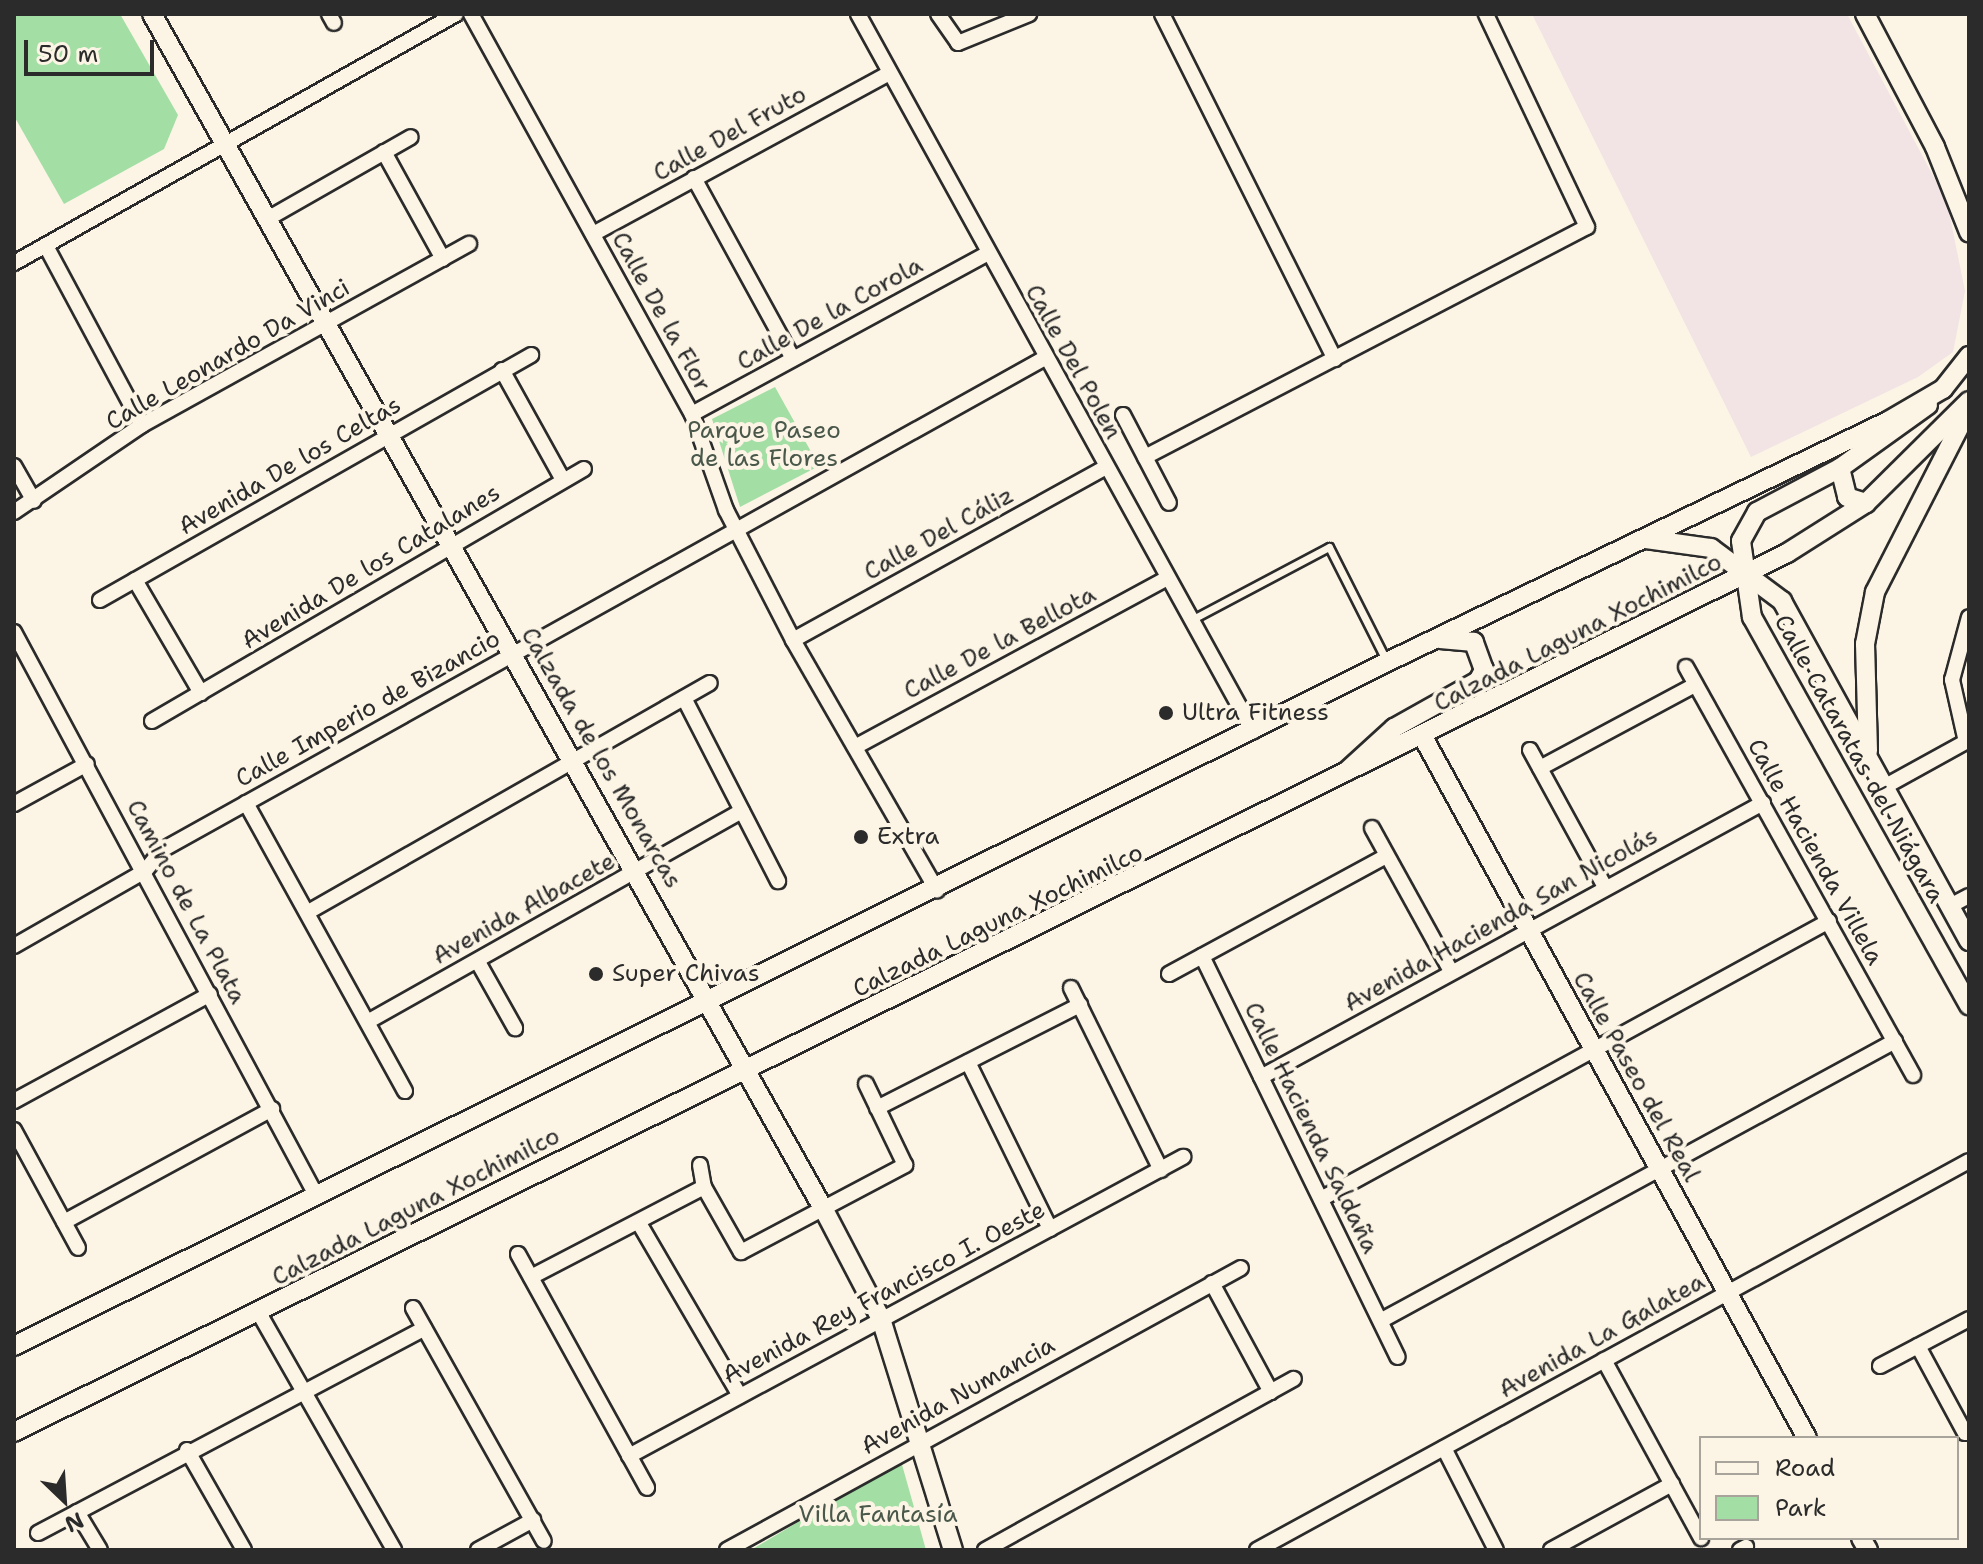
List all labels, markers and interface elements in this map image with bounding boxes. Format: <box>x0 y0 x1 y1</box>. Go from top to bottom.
scale bar <box>28 24 158 74</box>
text: 50 m <box>38 38 98 70</box>
street label: Calle Del Fruto <box>648 80 812 188</box>
street label: Calle De la Flor <box>605 227 717 397</box>
street label: Calle De la Corola <box>732 251 928 377</box>
street label: Calle Leonardo Da Vinci <box>101 273 355 437</box>
street label: Calle Del Polen <box>1019 280 1127 444</box>
street label: Avenida De los Celtas <box>174 391 406 541</box>
park label: Parque Paseo de las Flores <box>687 417 841 473</box>
street label: Avenida De los Catalanes <box>237 478 505 656</box>
street label: Calle Del Cáliz <box>859 481 1019 587</box>
street label: Calzada Laguna Xochimilco <box>1429 548 1727 718</box>
street label: Calle De la Bellota <box>899 580 1101 706</box>
street label: Calle Cataratas del Niágara <box>1768 610 1950 908</box>
street label: Calzada de los Monarcas <box>514 623 688 893</box>
street label: Calle Imperio de Bizancio <box>231 624 505 794</box>
place label: Ultra Fitness <box>1182 699 1329 727</box>
marker: Ultra Fitness <box>1157 704 1175 722</box>
street label: Calle Hacienda Villela <box>1741 734 1889 970</box>
street label: Camino de La Plata <box>120 795 252 1009</box>
street label: Avenida Hacienda San Nicolás <box>1339 822 1663 1018</box>
place label: Extra <box>877 823 939 851</box>
marker: Extra <box>852 828 870 846</box>
street label: Calzada Laguna Xochimilco <box>848 838 1148 1004</box>
street label: Avenida Albacete <box>428 847 620 971</box>
place label: Super Chivas <box>612 960 760 988</box>
marker: Super Chivas <box>587 965 605 983</box>
street label: Calle Paseo del Real <box>1566 967 1706 1187</box>
street label: Calle Hacienda Saldaña <box>1238 998 1384 1258</box>
street label: Calzada Laguna Xochimilco <box>267 1122 565 1292</box>
street label: Avenida Rey Francisco I. Oeste <box>718 1196 1050 1390</box>
street label: Avenida La Galatea <box>1494 1267 1710 1405</box>
street label: Avenida Numancia <box>856 1331 1060 1461</box>
legend <box>1699 1436 1959 1540</box>
text: Road <box>1775 1452 1835 1484</box>
north arrow <box>24 1460 104 1540</box>
text: Park <box>1775 1492 1827 1524</box>
park label: Villa Fantasía <box>798 1501 958 1529</box>
text: N <box>60 1505 88 1539</box>

